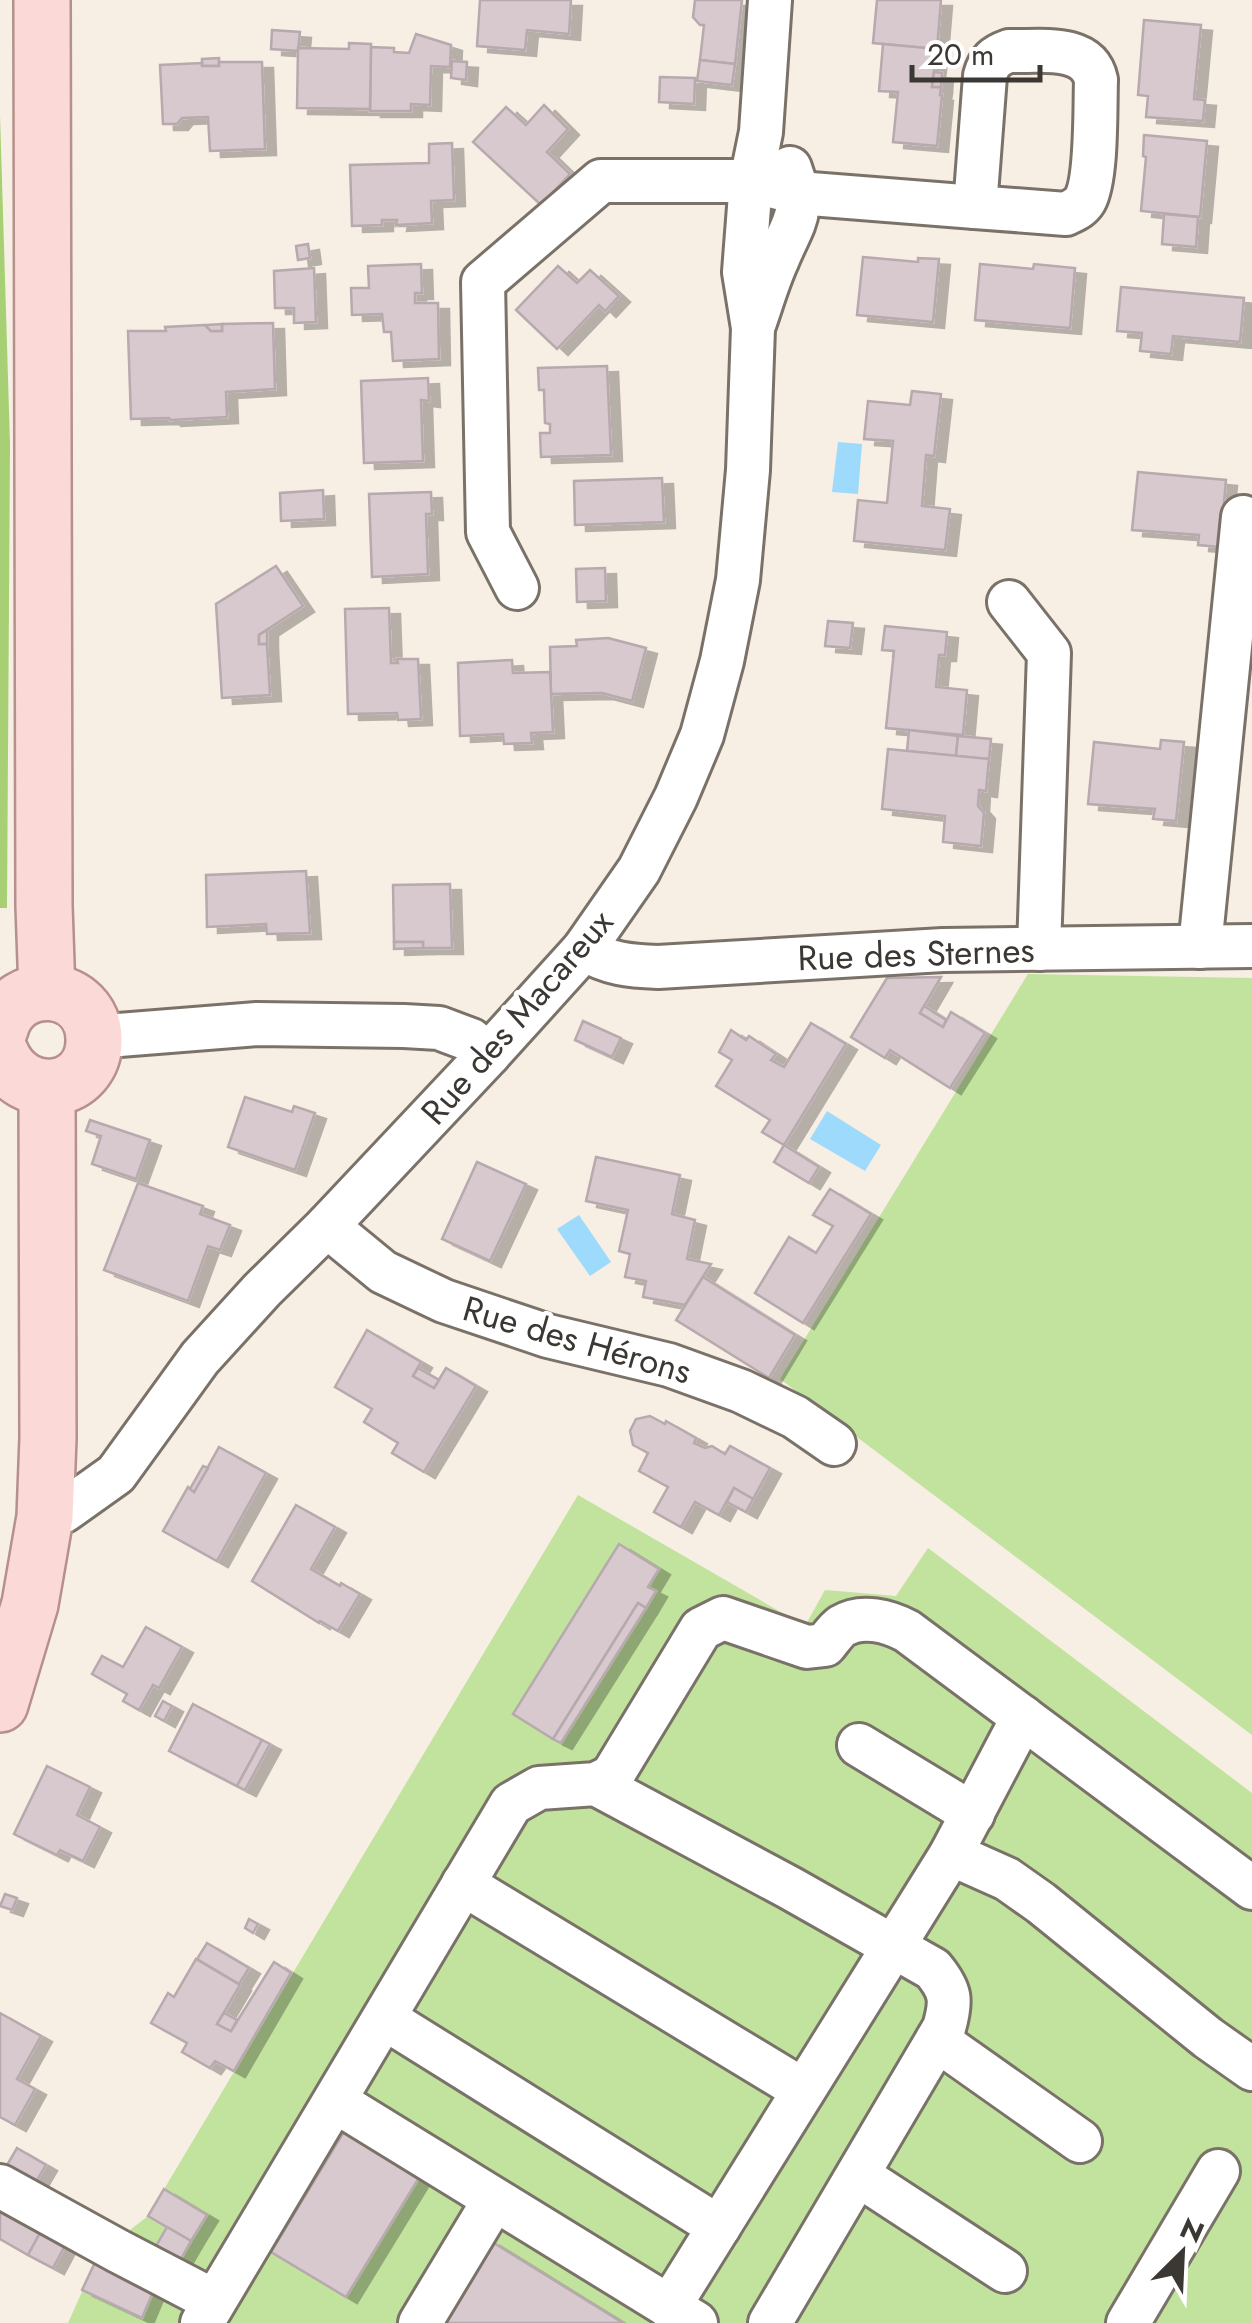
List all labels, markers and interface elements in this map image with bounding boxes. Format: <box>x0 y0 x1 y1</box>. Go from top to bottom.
scale bar <box>912 20 1040 82</box>
text: 20 m <box>927 33 994 76</box>
street label: Rue des Macareux <box>409 898 625 1135</box>
street label: Rue des Sternes <box>797 925 1035 983</box>
street label: Rue des Hérons <box>457 1284 697 1396</box>
north arrow <box>1132 2203 1232 2303</box>
text: N <box>1173 2207 1210 2254</box>

